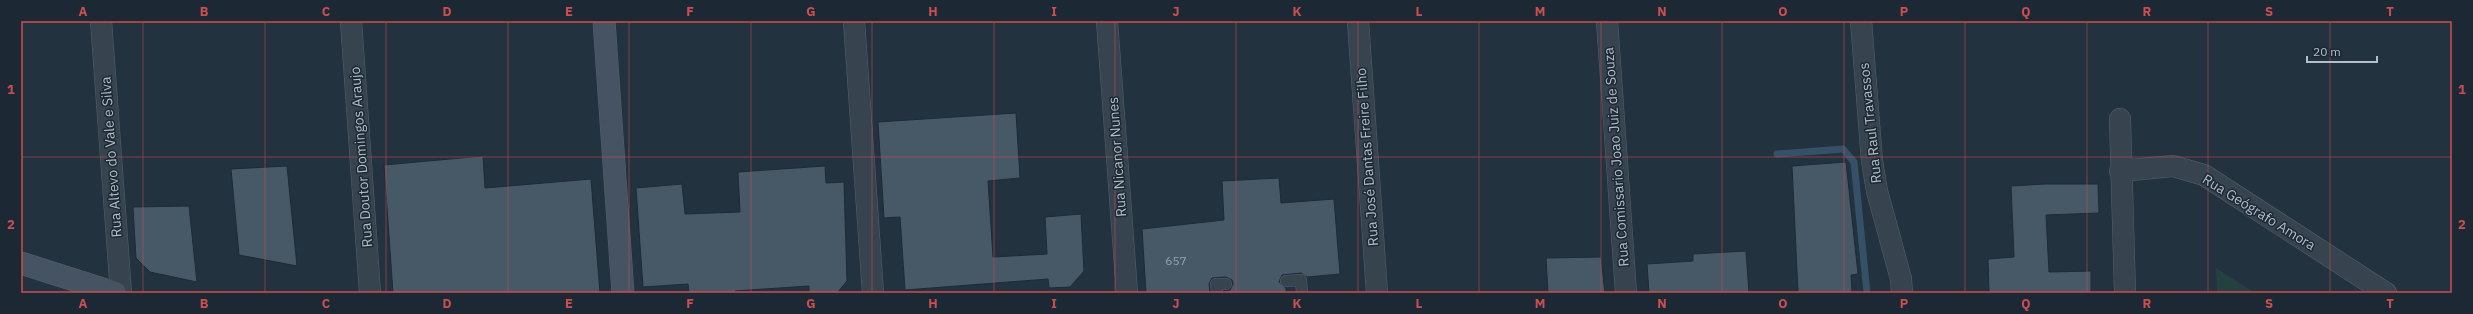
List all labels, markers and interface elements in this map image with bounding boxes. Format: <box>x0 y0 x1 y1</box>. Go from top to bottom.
text: A <box>79 3 88 20</box>
text: B <box>200 3 209 20</box>
text: C <box>322 3 331 20</box>
text: D <box>442 3 452 20</box>
text: E <box>565 3 573 20</box>
text: F <box>686 3 694 20</box>
text: G <box>806 3 816 20</box>
text: H <box>928 3 938 20</box>
text: I <box>1051 3 1057 20</box>
text: J <box>1172 3 1180 20</box>
text: K <box>1292 3 1302 20</box>
text: L <box>1416 3 1423 20</box>
text: M <box>1535 3 1545 20</box>
text: N <box>1657 3 1667 20</box>
text: O <box>1778 3 1788 20</box>
text: P <box>1900 3 1909 20</box>
text: Q <box>2021 3 2031 20</box>
text: R <box>2143 3 2152 20</box>
text: S <box>2265 3 2273 20</box>
text: T <box>2386 3 2394 20</box>
scale bar <box>2307 38 2377 64</box>
text: 20 m <box>2313 44 2341 59</box>
street label: Rua Comissario Joao Juiz de Souza <box>1599 46 1633 267</box>
street label: Rua Raul Travassos <box>1855 62 1885 184</box>
street label: Rua Doutor Domingos Araujo <box>346 66 376 248</box>
street label: Rua José Dantas Freire Filho <box>1352 67 1382 247</box>
street label: Rua Altevo do Vale e Silva <box>96 76 126 238</box>
text: 1 <box>7 81 15 98</box>
text: 1 <box>2458 81 2466 98</box>
street label: Rua Nicanor Nunes <box>1104 96 1130 218</box>
street label: Rua Geógrafo Amora <box>2199 170 2319 254</box>
text: 2 <box>7 216 15 233</box>
text: 2 <box>2458 216 2466 233</box>
house number: 657 <box>1165 253 1187 268</box>
text: A <box>79 295 88 312</box>
text: B <box>200 295 209 312</box>
text: C <box>322 295 331 312</box>
text: D <box>442 295 452 312</box>
text: E <box>565 295 573 312</box>
text: F <box>686 295 694 312</box>
text: G <box>806 295 816 312</box>
text: H <box>928 295 938 312</box>
text: I <box>1051 295 1057 312</box>
text: J <box>1172 295 1180 312</box>
text: K <box>1292 295 1302 312</box>
text: L <box>1416 295 1423 312</box>
text: M <box>1535 295 1545 312</box>
text: N <box>1657 295 1667 312</box>
text: O <box>1778 295 1788 312</box>
text: P <box>1900 295 1909 312</box>
text: Q <box>2021 295 2031 312</box>
text: R <box>2143 295 2152 312</box>
text: S <box>2265 295 2273 312</box>
text: T <box>2386 295 2394 312</box>

